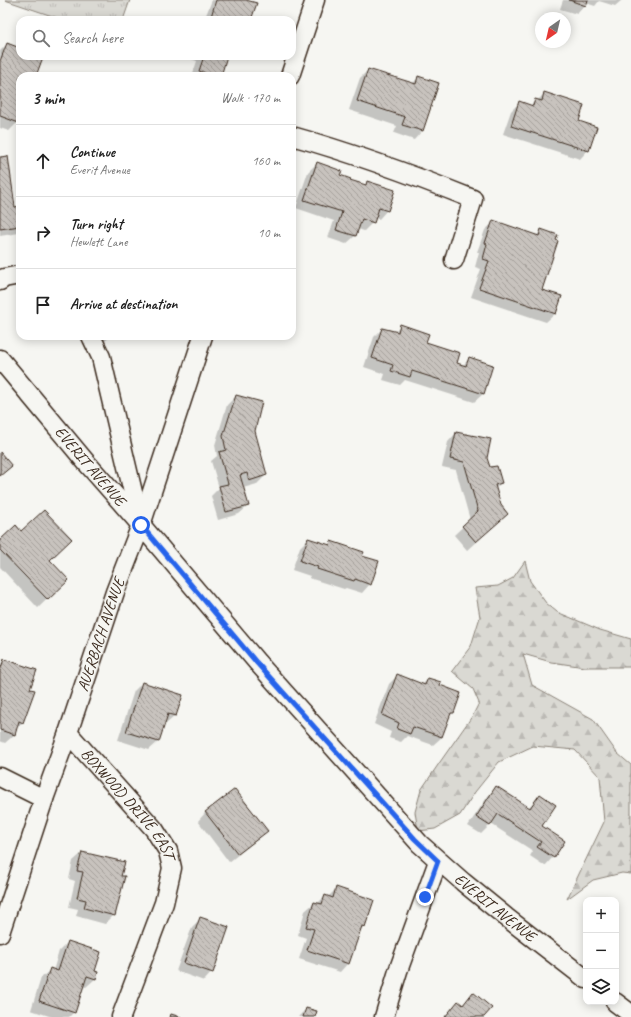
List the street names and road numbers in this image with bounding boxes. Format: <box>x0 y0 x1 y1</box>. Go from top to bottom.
street label: EVERIT AVENUE <box>50 422 131 512</box>
street label: AUERBACH AVENUE <box>73 573 130 694</box>
street label: BOXWOOD DRIVE EAST <box>76 744 180 865</box>
street label: EVERIT AVENUE <box>450 869 542 948</box>

